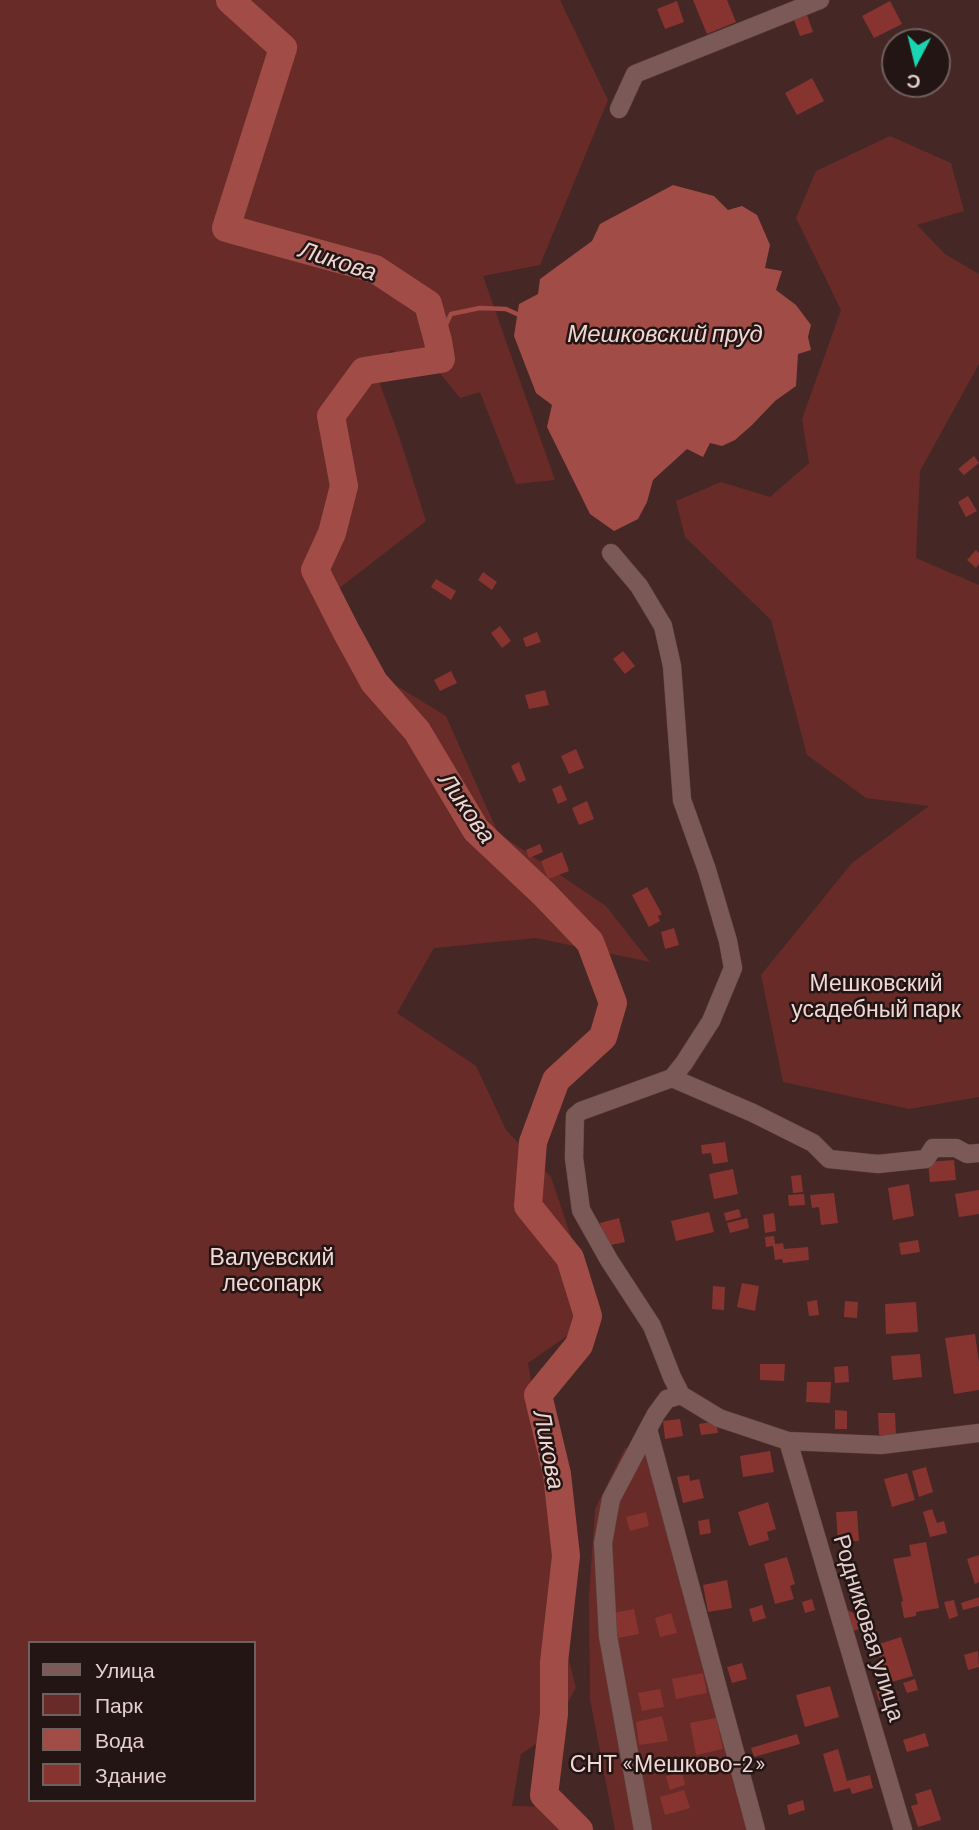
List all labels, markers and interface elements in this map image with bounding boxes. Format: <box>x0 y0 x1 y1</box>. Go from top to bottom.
north arrow <box>881 28 951 98</box>
text: С <box>905 70 922 95</box>
water label: Ликова <box>296 235 380 287</box>
water label: Мешковский пруд <box>567 320 763 348</box>
water label: Ликова <box>432 767 502 849</box>
park label: Мешковский усадебный парк <box>791 969 961 1023</box>
park label: Валуевский лесопарк <box>210 1243 334 1297</box>
water label: Ликова <box>527 1408 571 1492</box>
street label: Родниковая улица <box>827 1531 911 1725</box>
legend <box>28 1641 256 1802</box>
text: Улица <box>95 1657 155 1682</box>
text: Парк <box>95 1692 143 1717</box>
text: Вода <box>95 1727 144 1752</box>
park label: СНТ «Мешково-2» <box>570 1750 766 1778</box>
text: Здание <box>95 1762 167 1787</box>

